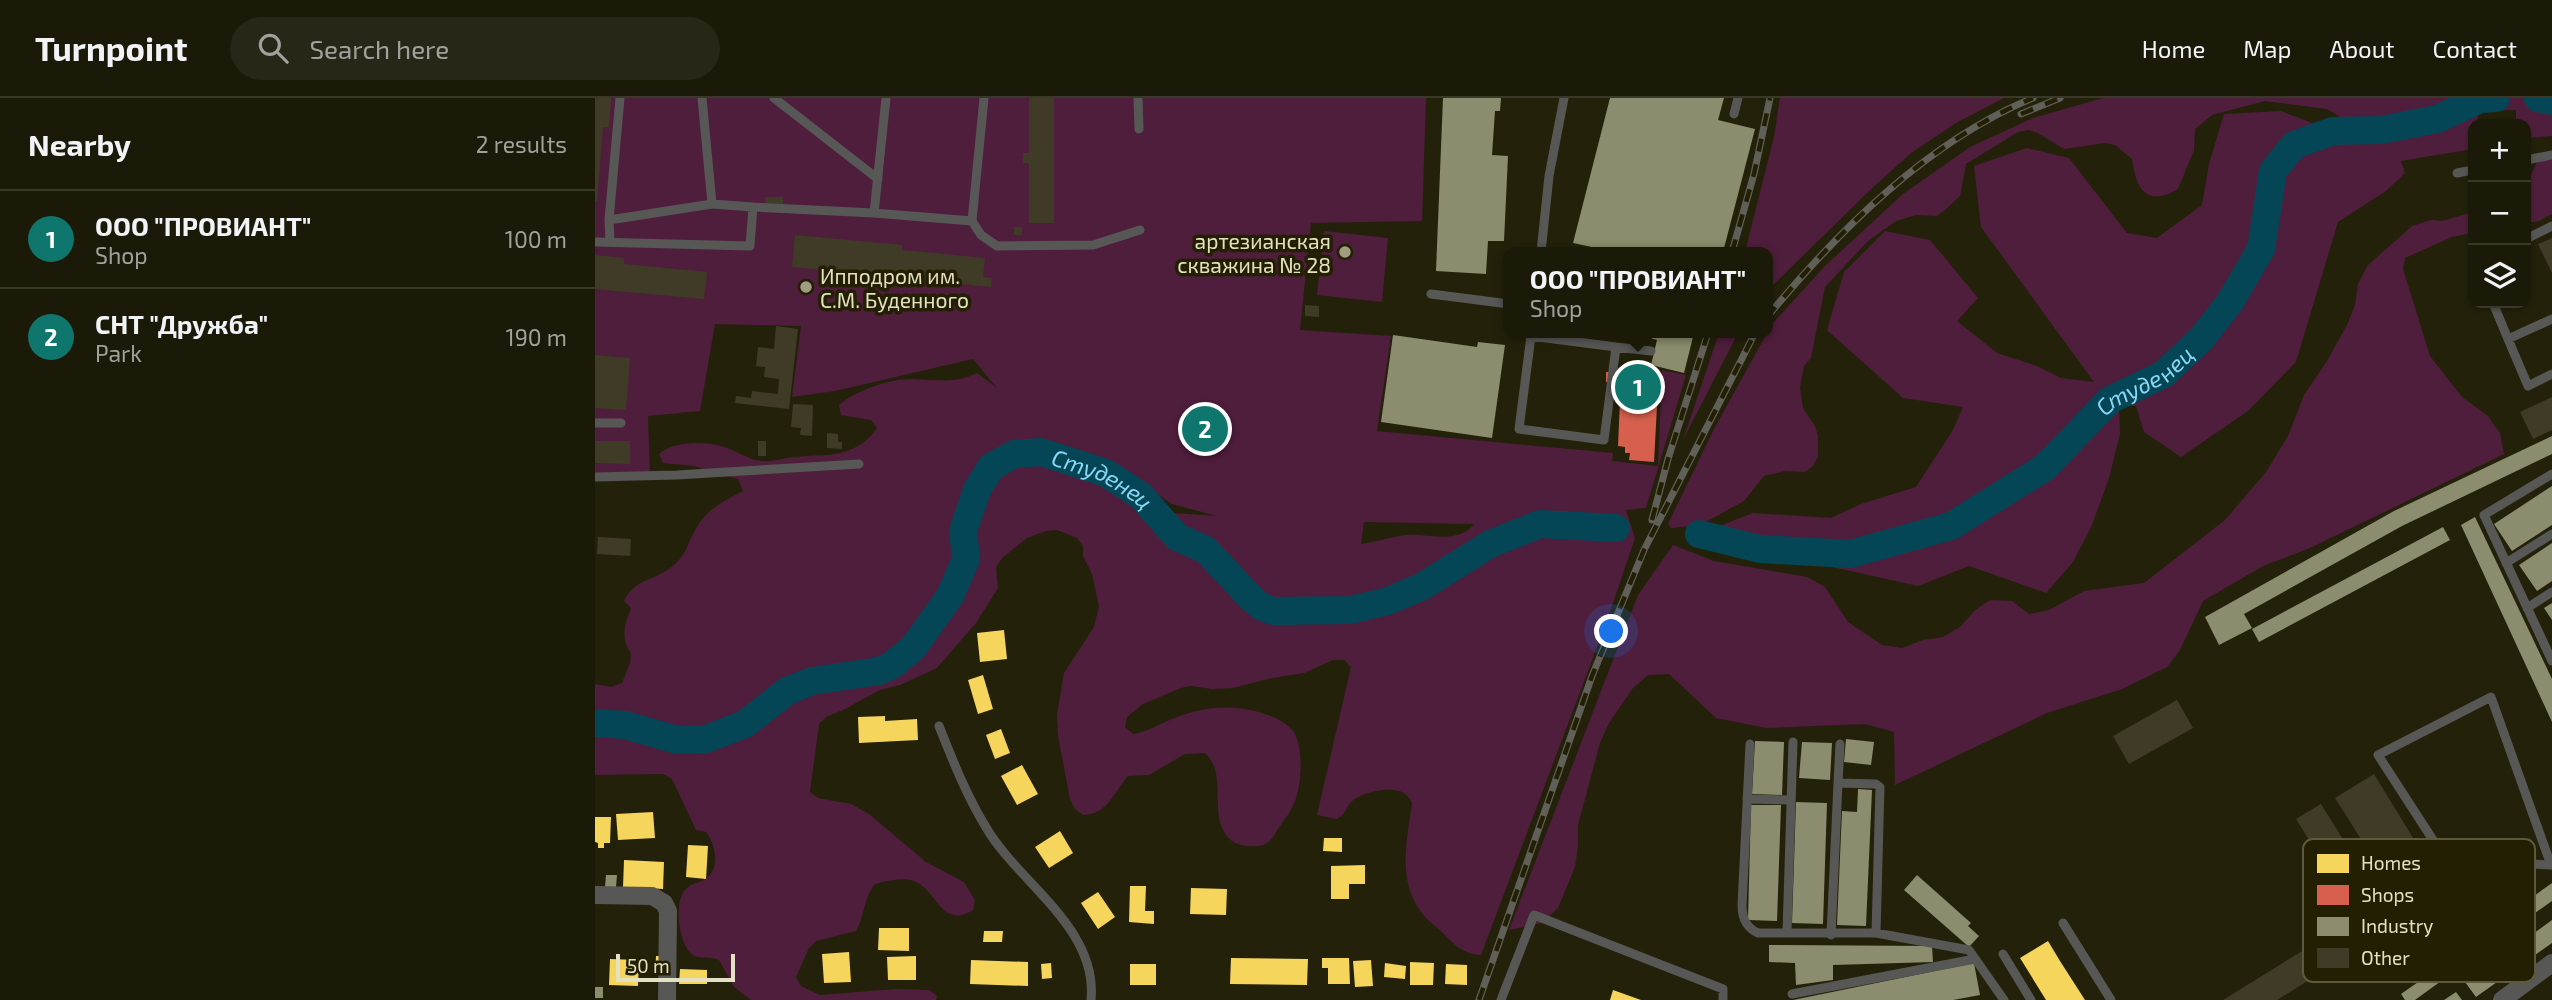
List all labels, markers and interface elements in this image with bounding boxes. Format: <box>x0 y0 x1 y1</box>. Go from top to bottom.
search box <box>230 17 720 80</box>
text: Turnpoint <box>35 28 188 68</box>
icon: search <box>254 29 292 67</box>
text: Search here <box>310 33 449 64</box>
text: Home <box>2142 34 2205 63</box>
text: Map <box>2243 34 2291 63</box>
text: About <box>2329 34 2395 63</box>
text: Contact <box>2433 34 2517 63</box>
map controls <box>2468 119 2531 308</box>
button: + <box>2468 119 2531 182</box>
text: Nearby <box>28 126 131 162</box>
text: 2 results <box>476 130 567 158</box>
button: − <box>2468 182 2531 245</box>
text: ООО "ПРОВИАНТ" <box>95 210 312 241</box>
text: 1 <box>46 225 56 253</box>
text: 100 m <box>505 225 567 253</box>
place label: артезианская скважина № 28 <box>1177 228 1331 277</box>
text: Shop <box>95 241 148 269</box>
marker: артезианская скважина № 28 <box>1337 244 1353 260</box>
button: layers <box>2468 245 2531 308</box>
popup <box>1503 247 1773 338</box>
place label: Ипподром им. С.М. Буденного <box>820 263 969 313</box>
text: ООО "ПРОВИАНТ" <box>1530 263 1746 294</box>
marker: Ипподром им. С.М. Буденного <box>798 279 814 295</box>
text: Shop <box>1530 294 1582 322</box>
text: СНТ "Дружба" <box>95 308 268 339</box>
text: 2 <box>44 323 58 351</box>
text: 190 m <box>506 323 567 351</box>
text: Park <box>95 339 142 367</box>
water label: Студенец <box>2089 340 2199 421</box>
pin: 1 <box>1615 361 1661 413</box>
pin: 2 <box>1182 403 1228 455</box>
water label: Студенец <box>1049 443 1160 515</box>
your location <box>1594 614 1628 648</box>
legend <box>2303 839 2535 982</box>
text: Homes <box>2361 851 2421 874</box>
text: Shops <box>2361 883 2414 906</box>
text: Industry <box>2361 914 2433 937</box>
text: Other <box>2361 946 2410 969</box>
scale bar <box>616 951 735 983</box>
text: 50 m <box>627 954 670 977</box>

